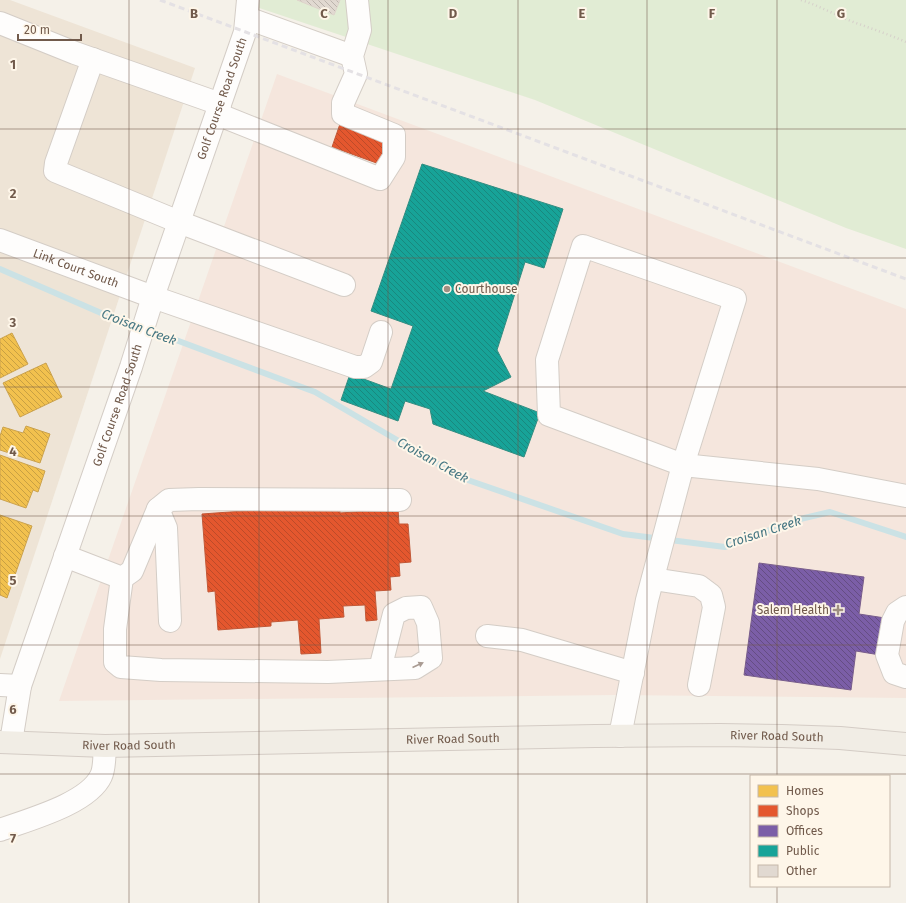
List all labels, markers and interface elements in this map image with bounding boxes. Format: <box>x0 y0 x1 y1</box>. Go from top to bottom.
text: B <box>190 6 198 21</box>
text: C <box>320 6 328 21</box>
text: D <box>449 6 458 21</box>
text: E <box>579 6 586 21</box>
text: F <box>709 6 716 21</box>
text: G <box>837 6 845 21</box>
scale bar <box>18 16 81 42</box>
text: 20 m <box>24 23 50 37</box>
street label: Golf Course Road South <box>194 36 250 161</box>
text: 1 <box>10 57 16 72</box>
text: 2 <box>10 186 17 201</box>
street label: Link Court South <box>31 246 121 291</box>
place label: Courthouse <box>455 282 518 296</box>
marker: Courthouse <box>442 284 452 294</box>
water label: Croisan Creek <box>99 306 179 348</box>
text: 3 <box>9 315 17 330</box>
street label: Golf Course Road South <box>90 342 145 468</box>
water label: Croisan Creek <box>395 434 471 486</box>
text: 4 <box>9 444 17 459</box>
water label: Croisan Creek <box>723 513 803 551</box>
text: 5 <box>10 573 17 588</box>
place label: Salem Health <box>757 603 829 617</box>
marker: Salem Health <box>832 604 844 616</box>
one-way arrow <box>413 662 424 668</box>
text: 6 <box>9 702 17 717</box>
street label: River Road South <box>730 728 824 744</box>
street label: River Road South <box>406 731 500 747</box>
street label: River Road South <box>82 738 176 753</box>
legend <box>750 775 890 887</box>
text: Homes <box>786 784 824 798</box>
text: Shops <box>786 804 820 818</box>
text: Offices <box>786 824 823 838</box>
text: 7 <box>10 831 16 846</box>
text: Public <box>786 844 820 858</box>
text: Other <box>786 864 817 878</box>

